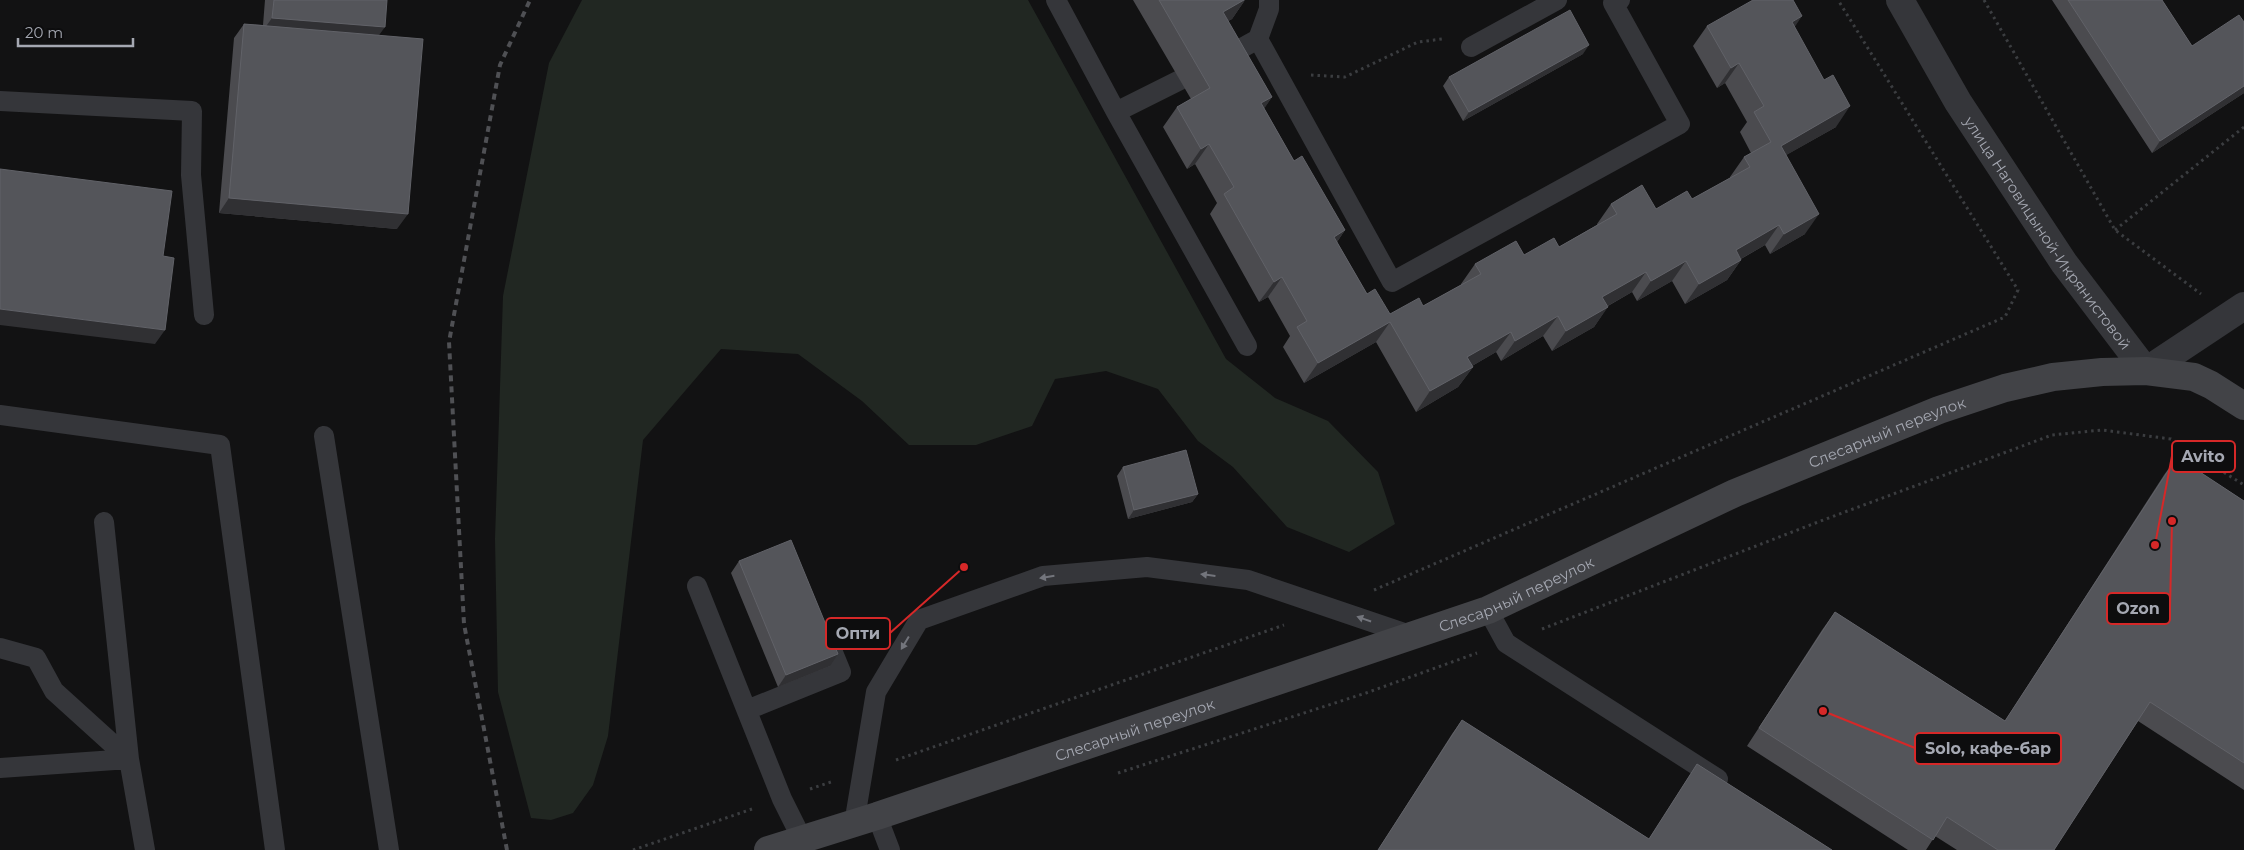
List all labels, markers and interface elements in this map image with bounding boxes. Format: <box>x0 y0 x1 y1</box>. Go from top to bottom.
scale bar <box>18 15 132 47</box>
text: 20 m <box>25 23 63 42</box>
street label: улица Наговицыной-Икрянистовой <box>1960 112 2136 353</box>
street label: Слесарный переулок <box>1806 392 1968 472</box>
callout: Avito <box>2172 441 2235 472</box>
text: Avito <box>2180 447 2225 466</box>
street label: Слесарный переулок <box>1436 552 1597 636</box>
one-way arrow <box>1200 571 1216 579</box>
one-way arrow <box>1039 573 1055 581</box>
callout: Ozon <box>2107 593 2170 624</box>
text: Ozon <box>2116 599 2160 618</box>
one-way arrow <box>1356 615 1371 623</box>
callout: Опти <box>826 618 890 649</box>
text: Опти <box>836 624 880 643</box>
one-way arrow <box>900 636 909 650</box>
street label: Слесарный переулок <box>1052 693 1217 765</box>
callout: Solo, кафе-бар <box>1915 733 2061 764</box>
text: Solo, кафе-бар <box>1925 739 2051 758</box>

